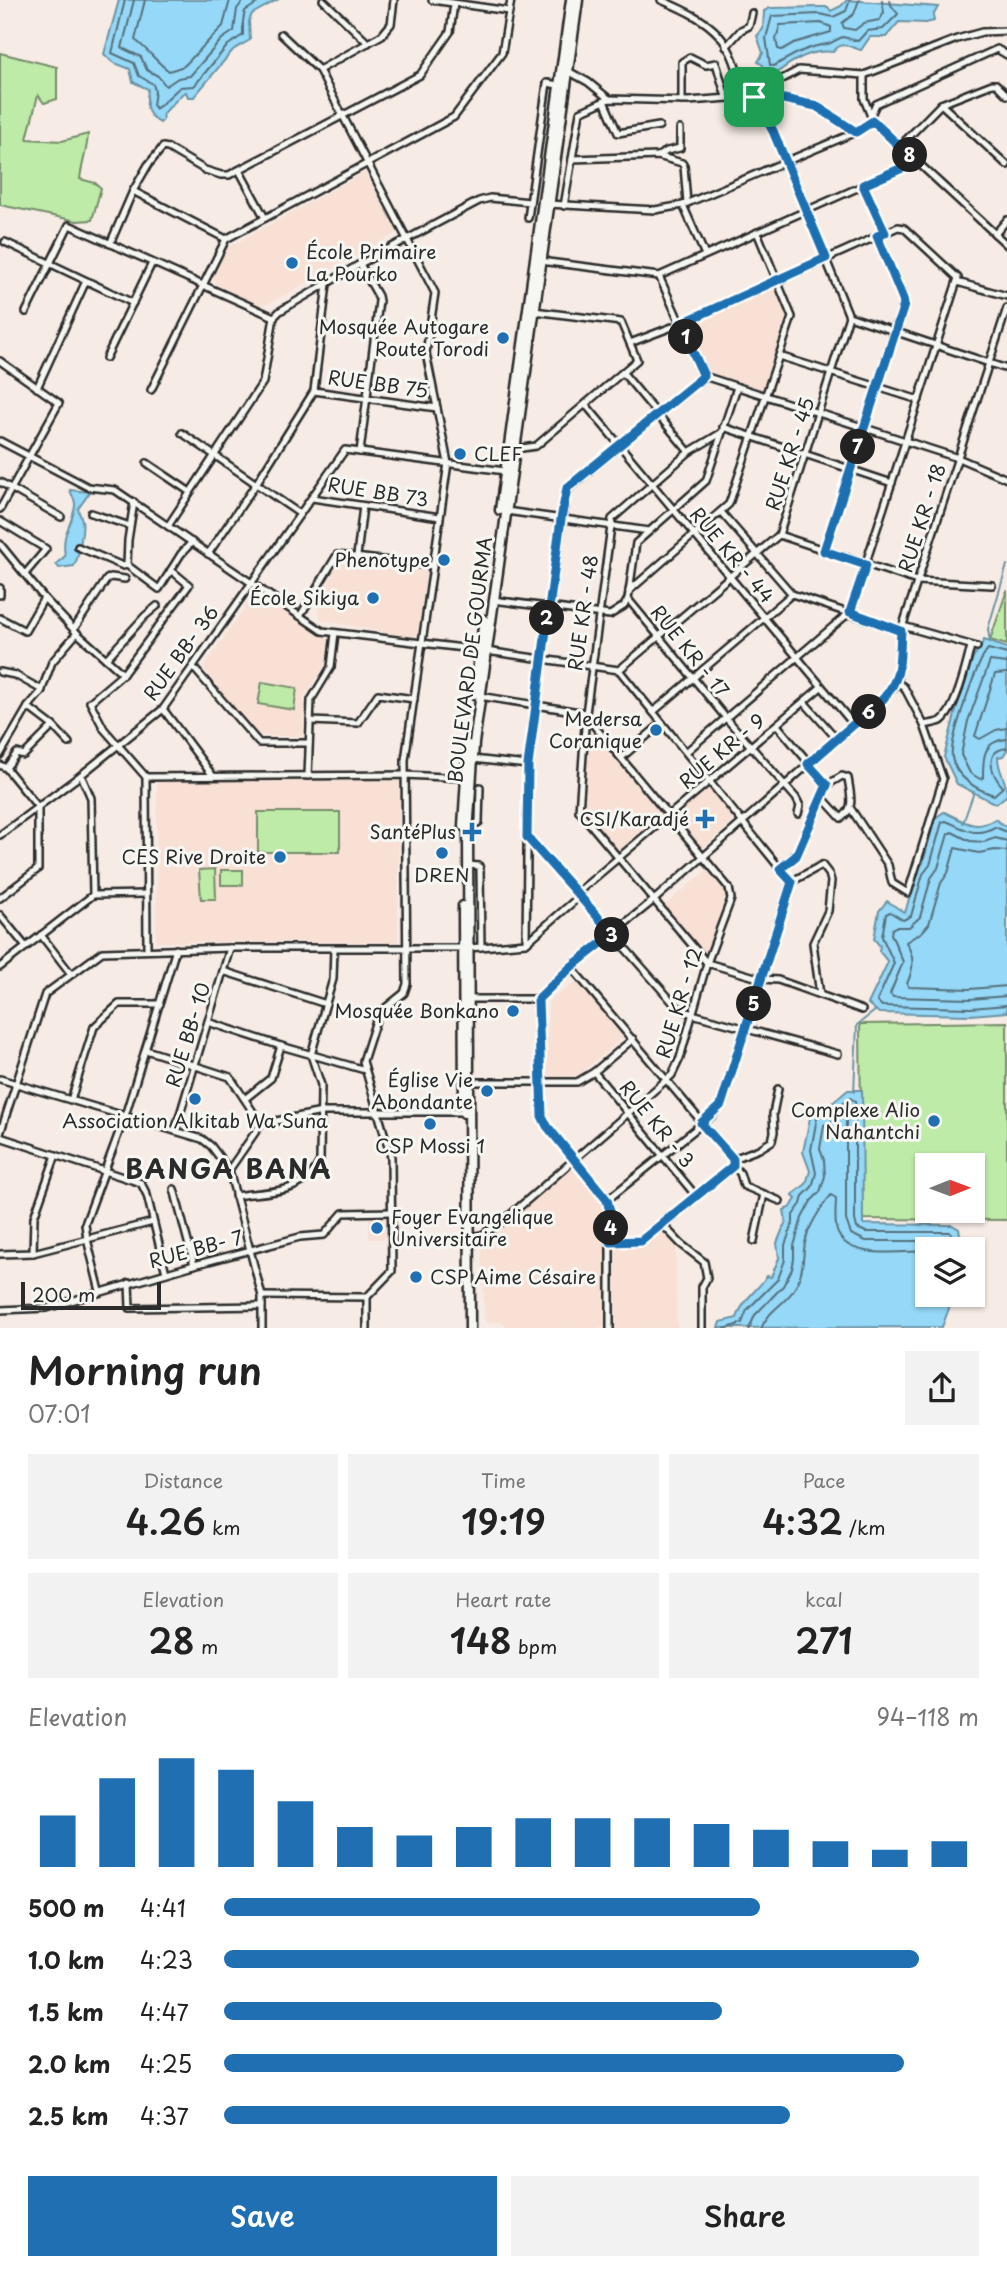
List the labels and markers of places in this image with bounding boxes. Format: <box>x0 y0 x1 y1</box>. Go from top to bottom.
pin <box>724 67 784 127</box>
pin: 8 <box>892 138 928 172</box>
place label: École Primaire La Pourko <box>306 237 436 287</box>
marker: École Primaire La Pourko <box>284 255 300 271</box>
place label: Mosquée Autogare Route Torodi <box>319 312 489 362</box>
pin: 1 <box>668 320 704 354</box>
marker: Mosquée Autogare Route Torodi <box>495 330 511 346</box>
pin: 7 <box>840 430 876 464</box>
place label: CLEF <box>474 439 523 467</box>
marker: CLEF <box>452 446 468 462</box>
place label: Phenotype <box>334 545 430 573</box>
marker: Phenotype <box>436 552 452 568</box>
place label: École Sikiya <box>250 583 359 611</box>
marker: École Sikiya <box>365 590 381 606</box>
pin: 2 <box>530 600 564 636</box>
pin: 6 <box>852 694 886 730</box>
place label: Medersa Coranique <box>549 704 642 754</box>
marker: Medersa Coranique <box>648 722 664 738</box>
place label: CSI/Karadjé <box>579 804 689 832</box>
marker: CSI/Karadjé <box>695 809 715 829</box>
place label: SantéPlus <box>369 817 456 845</box>
marker: SantéPlus <box>462 822 482 842</box>
place label: CES Rive Droite <box>121 842 266 870</box>
marker: DREN <box>434 845 450 861</box>
marker: CES Rive Droite <box>272 849 288 865</box>
place label: DREN <box>414 860 470 888</box>
pin: 3 <box>594 918 630 953</box>
pin: 5 <box>736 986 772 1021</box>
place label: Mosquée Bonkano <box>335 996 499 1024</box>
marker: Mosquée Bonkano <box>505 1003 521 1019</box>
place label: Église Vie Abondante <box>371 1065 473 1115</box>
marker: Église Vie Abondante <box>479 1083 495 1099</box>
marker: Association Alkitab Wa Suna <box>187 1091 203 1107</box>
place label: Complexe Alio Nahantchi <box>791 1095 920 1145</box>
place label: Association Alkitab Wa Suna <box>62 1106 328 1134</box>
marker: Complexe Alio Nahantchi <box>926 1113 942 1129</box>
marker: CSP Mossi 1 <box>422 1116 438 1132</box>
place label: CSP Mossi 1 <box>375 1131 485 1159</box>
place label: Foyer Evangelique Universitaire <box>391 1202 554 1252</box>
pin: 4 <box>594 1210 628 1246</box>
marker: Foyer Evangelique Universitaire <box>369 1220 385 1236</box>
place label: CSP Aime Césaire <box>430 1262 596 1290</box>
marker: CSP Aime Césaire <box>408 1269 424 1285</box>

